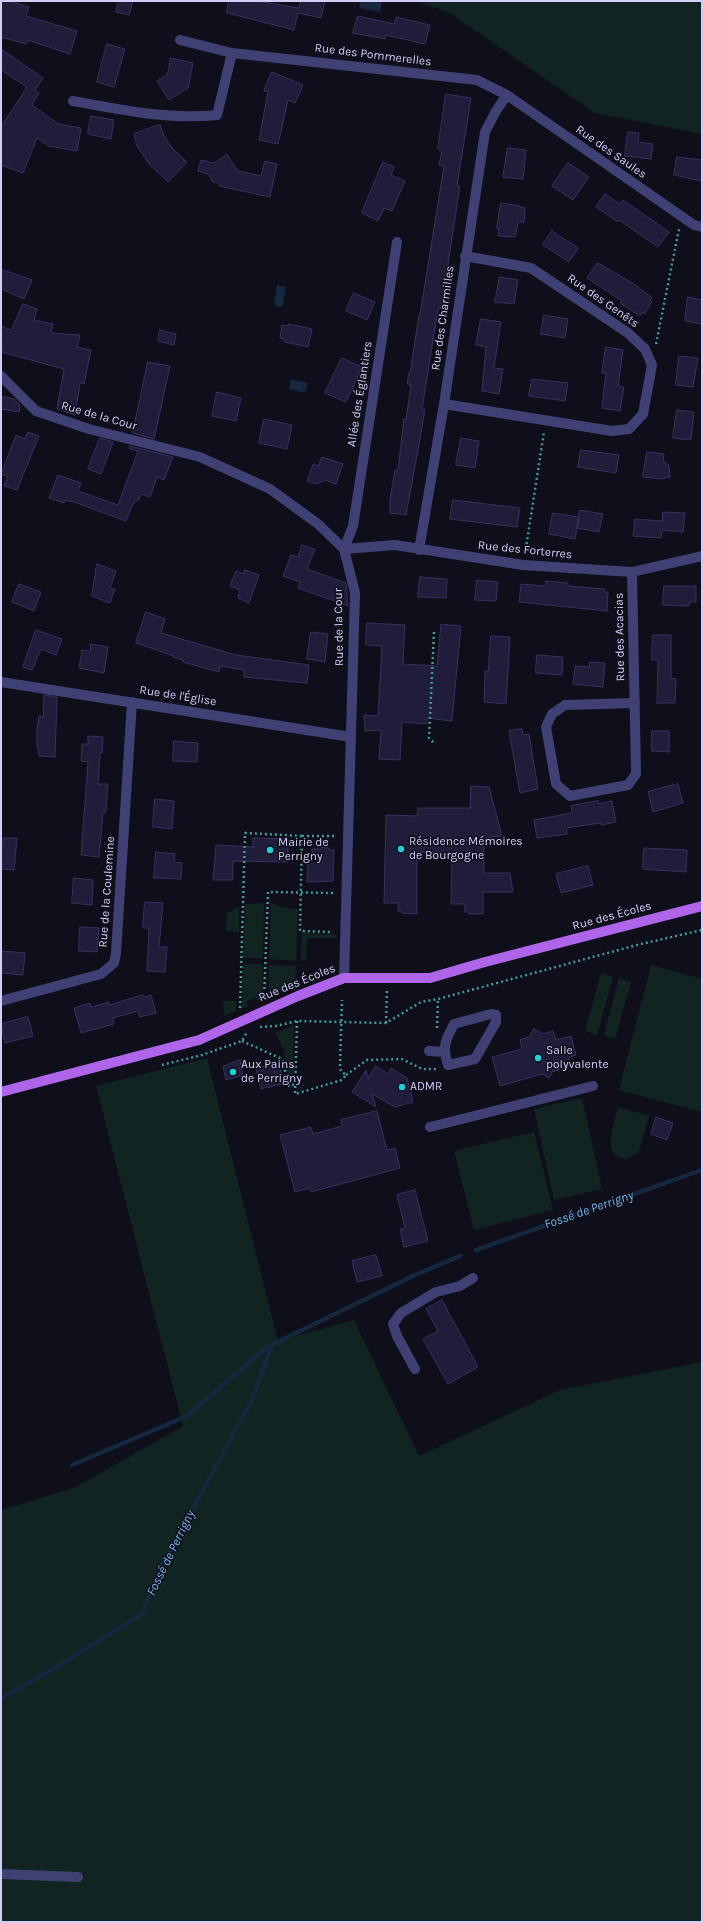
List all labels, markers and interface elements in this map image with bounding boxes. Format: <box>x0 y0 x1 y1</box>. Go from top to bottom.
street label: Rue des Pommerelles <box>314 41 432 69</box>
street label: Rue des Saules <box>573 122 649 182</box>
street label: Rue des Charmilles <box>429 265 457 371</box>
street label: Rue des Genêts <box>564 271 642 331</box>
street label: Allée des Églantiers <box>345 340 375 448</box>
street label: Rue de la Cour <box>59 398 139 434</box>
street label: Rue des Forterres <box>477 538 573 562</box>
street label: Rue de la Cour <box>331 588 347 666</box>
street label: Rue des Acacias <box>612 593 628 681</box>
street label: Rue de l'Église <box>139 683 217 709</box>
place label: Résidence Mémoires de Bourgogne <box>409 835 523 863</box>
street label: Rue de la Coulemine <box>96 836 118 948</box>
place label: Mairie de Perrigny <box>278 836 329 864</box>
marker: Résidence Mémoires de Bourgogne <box>396 844 406 854</box>
marker: Mairie de Perrigny <box>265 845 275 855</box>
street label: Rue des Écoles <box>571 899 653 933</box>
street label: Rue des Écoles <box>257 961 337 1005</box>
place label: Salle polyvalente <box>546 1044 609 1072</box>
marker: Salle polyvalente <box>533 1053 543 1063</box>
place label: Aux Pains de Perrigny <box>241 1058 302 1086</box>
marker: Aux Pains de Perrigny <box>228 1067 238 1077</box>
place label: ADMR <box>410 1080 442 1094</box>
marker: ADMR <box>397 1082 407 1092</box>
water label: Fossé de Perrigny <box>542 1187 636 1233</box>
water label: Fossé de Perrigny <box>144 1508 198 1598</box>

